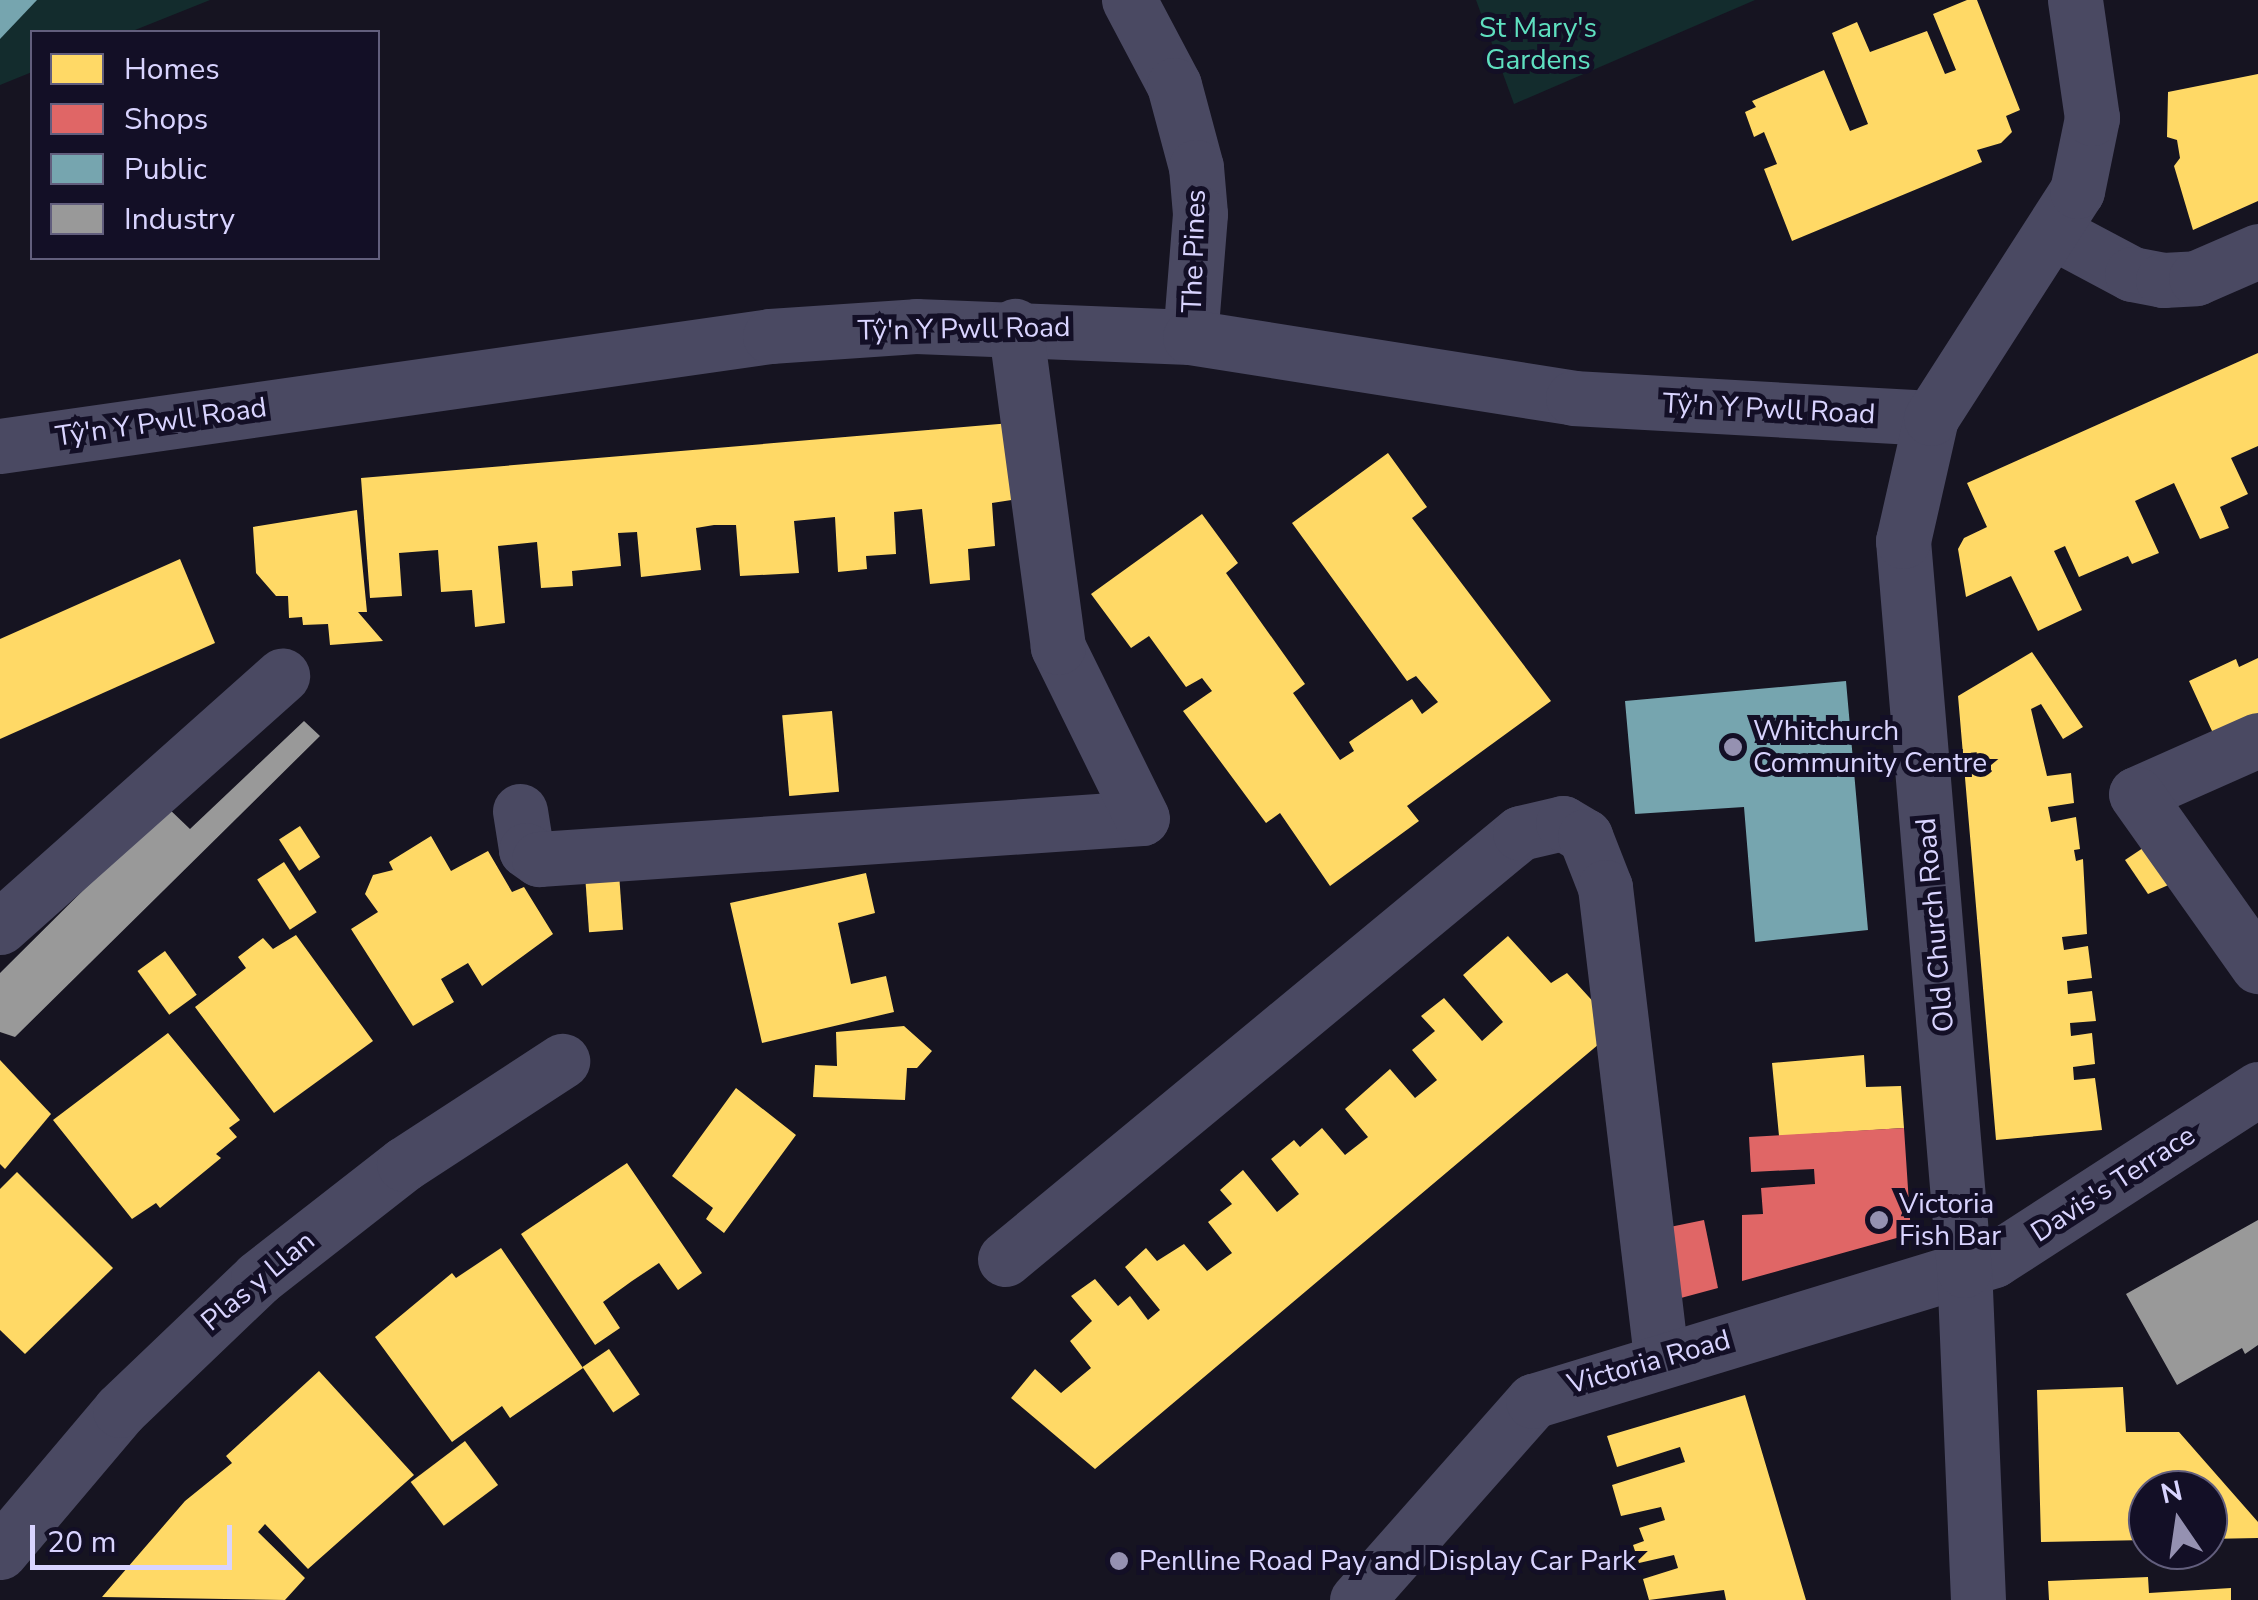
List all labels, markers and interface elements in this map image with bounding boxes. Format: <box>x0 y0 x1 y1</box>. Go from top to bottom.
park label: St Mary's Gardens <box>1479 11 1597 77</box>
legend <box>30 30 380 260</box>
text: Homes <box>124 49 220 90</box>
text: Shops <box>124 99 208 140</box>
text: Public <box>124 149 207 190</box>
street label: The Pines <box>1175 189 1213 313</box>
text: Industry <box>124 199 235 240</box>
street label: Tŷ'n Y Pwll Road <box>857 310 1071 348</box>
street label: Tŷ'n Y Pwll Road <box>1662 387 1876 431</box>
street label: Tŷ'n Y Pwll Road <box>53 391 269 453</box>
place label: Whitchurch Community Centre <box>1753 714 1987 780</box>
marker: Whitchurch Community Centre <box>1722 736 1744 758</box>
street label: Old Church Road <box>1909 817 1961 1033</box>
street label: Davis's Terrace <box>2025 1119 2201 1249</box>
place label: Victoria Fish Bar <box>1899 1187 2001 1253</box>
marker: Victoria Fish Bar <box>1868 1209 1890 1231</box>
street label: Plas y Llan <box>195 1224 321 1338</box>
street label: Victoria Road <box>1564 1323 1734 1401</box>
north arrow <box>2128 1470 2228 1570</box>
text: N <box>2157 1472 2186 1514</box>
scale bar <box>35 1505 238 1567</box>
text: 20 m <box>47 1522 116 1563</box>
place label: Penlline Road Pay and Display Car Park <box>1139 1544 1636 1578</box>
marker: Penlline Road Pay and Display Car Park <box>1108 1550 1130 1572</box>

